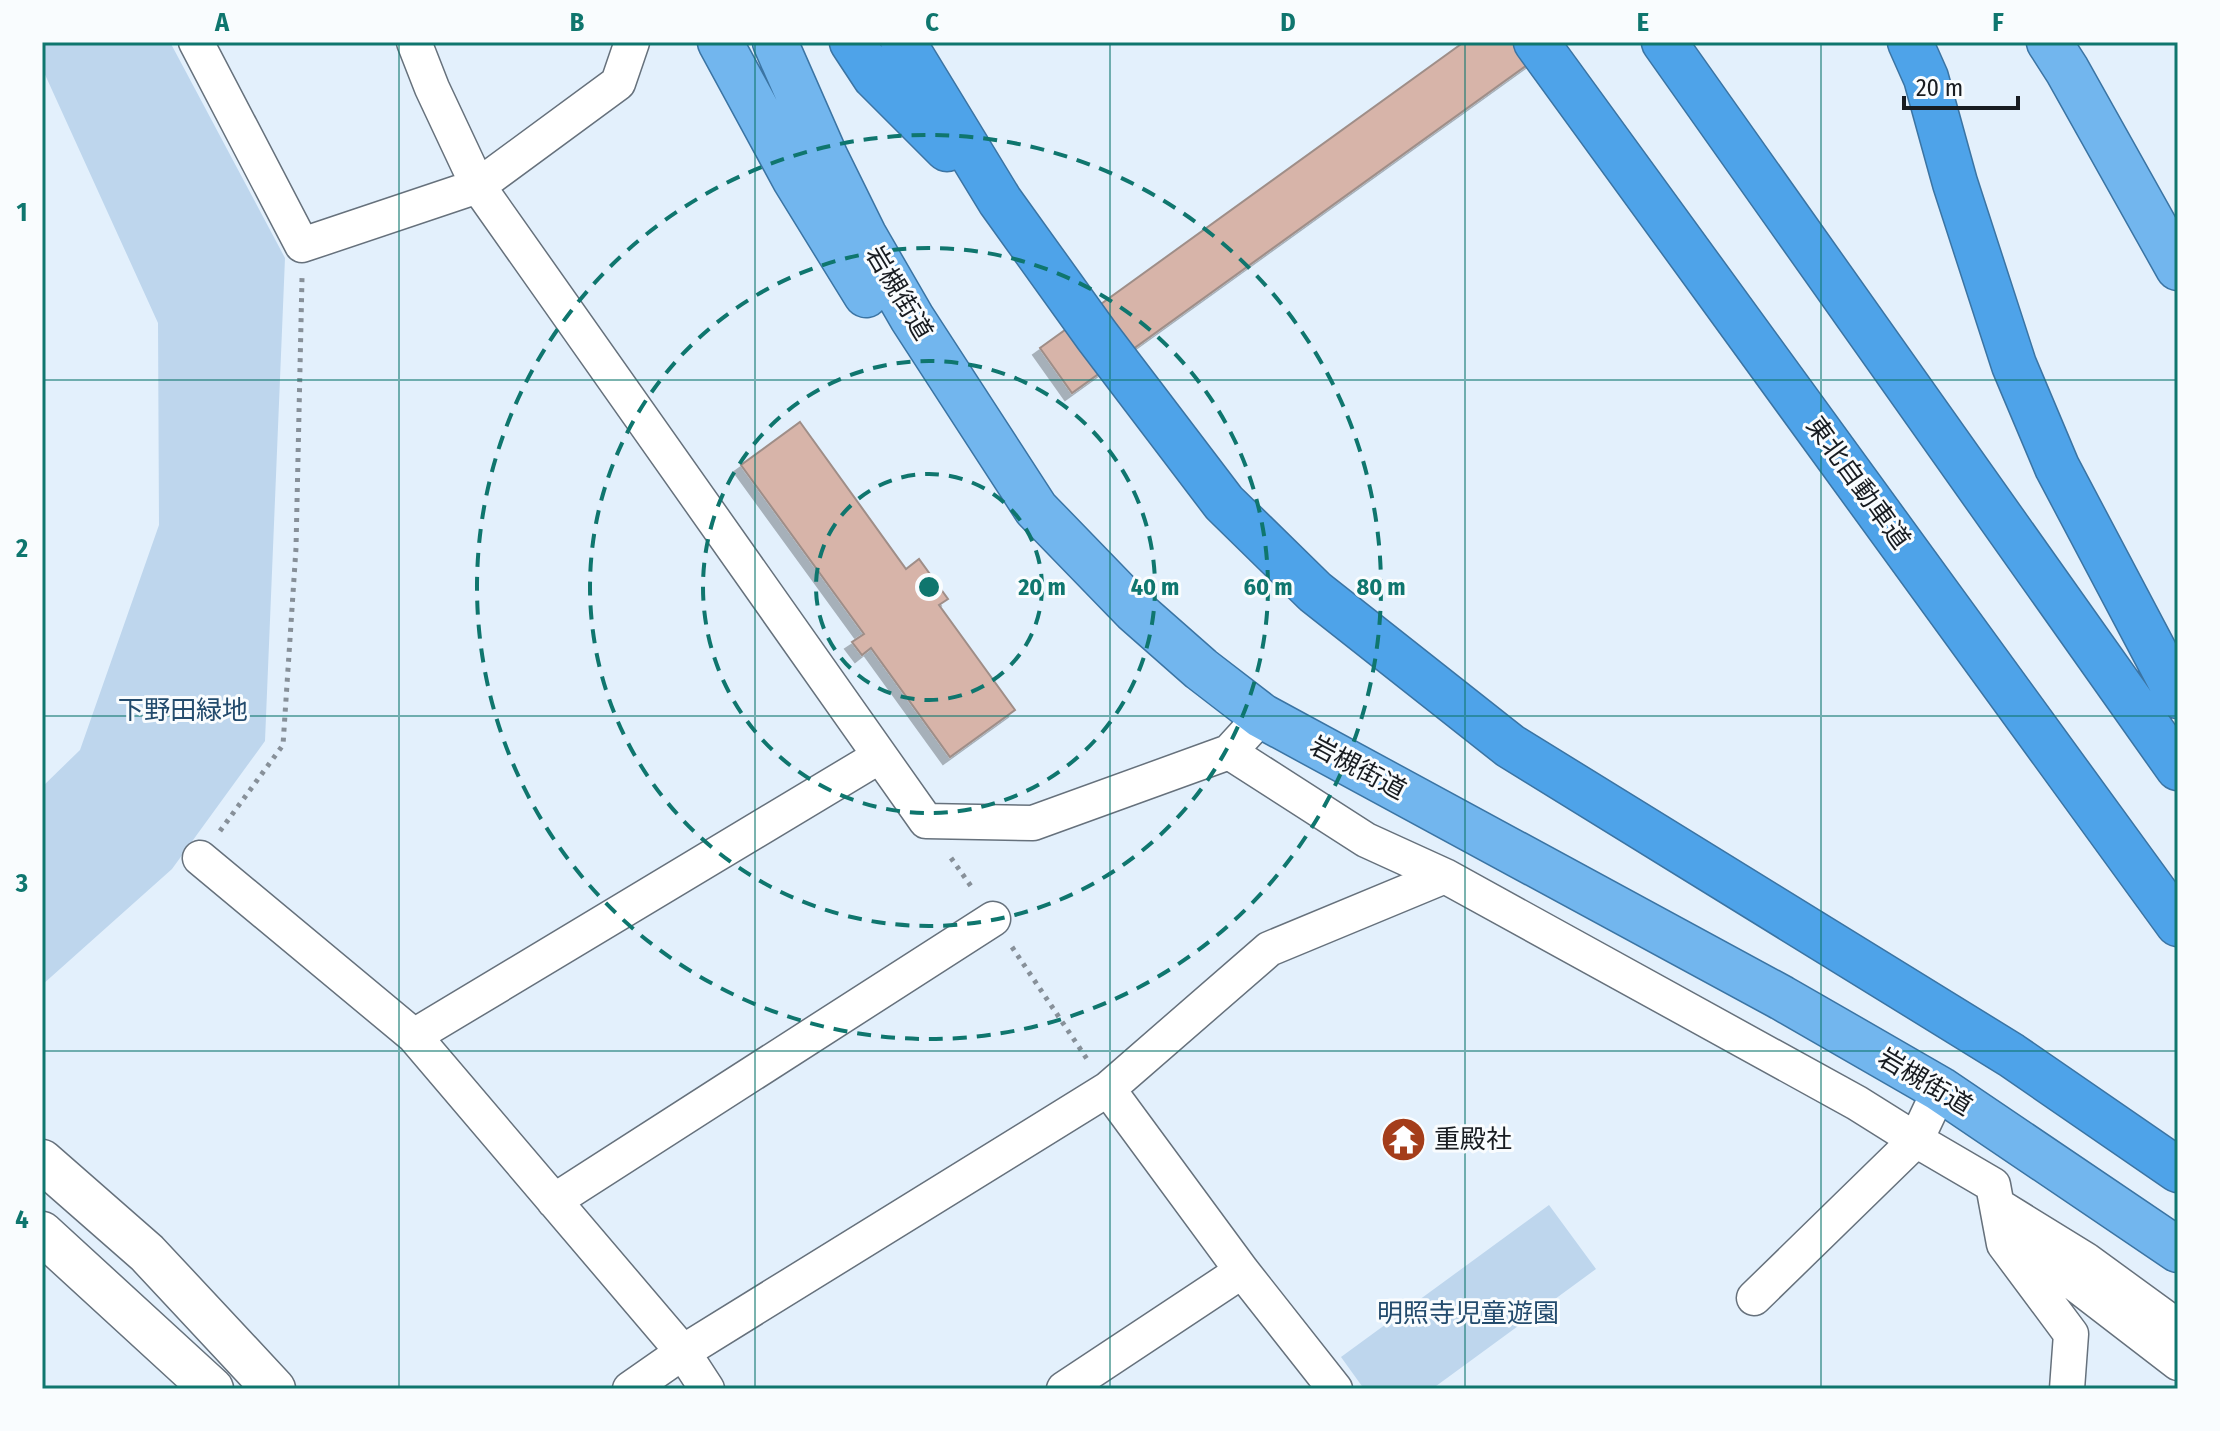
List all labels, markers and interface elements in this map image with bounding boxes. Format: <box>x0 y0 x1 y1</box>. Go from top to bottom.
text: A <box>214 7 230 38</box>
text: B <box>570 7 585 38</box>
text: C <box>925 7 939 38</box>
text: D <box>1280 7 1296 38</box>
text: E <box>1637 7 1649 38</box>
text: F <box>1992 7 2004 38</box>
scale bar <box>1904 60 2018 110</box>
text: 20 m <box>1916 74 1963 102</box>
text: 1 <box>17 197 28 228</box>
street label: 岩槻街道 <box>859 240 939 346</box>
street label: 東北自動車道 <box>1800 411 1916 555</box>
text: 2 <box>15 533 28 564</box>
centre of rings <box>915 573 943 601</box>
text: 20 m <box>1017 573 1066 601</box>
text: 40 m <box>1131 573 1179 601</box>
text: 60 m <box>1244 573 1292 601</box>
text: 80 m <box>1356 573 1406 601</box>
park label: 下野田緑地 <box>118 695 248 726</box>
street label: 岩槻街道 <box>1305 730 1411 806</box>
text: 3 <box>15 868 28 899</box>
street label: 岩槻街道 <box>1872 1042 1978 1122</box>
temple icon: 重殿社 <box>1379 1115 1427 1163</box>
place label: 重殿社 <box>1434 1124 1512 1155</box>
text: 4 <box>15 1204 29 1235</box>
park label: 明照寺児童遊園 <box>1377 1298 1559 1329</box>

